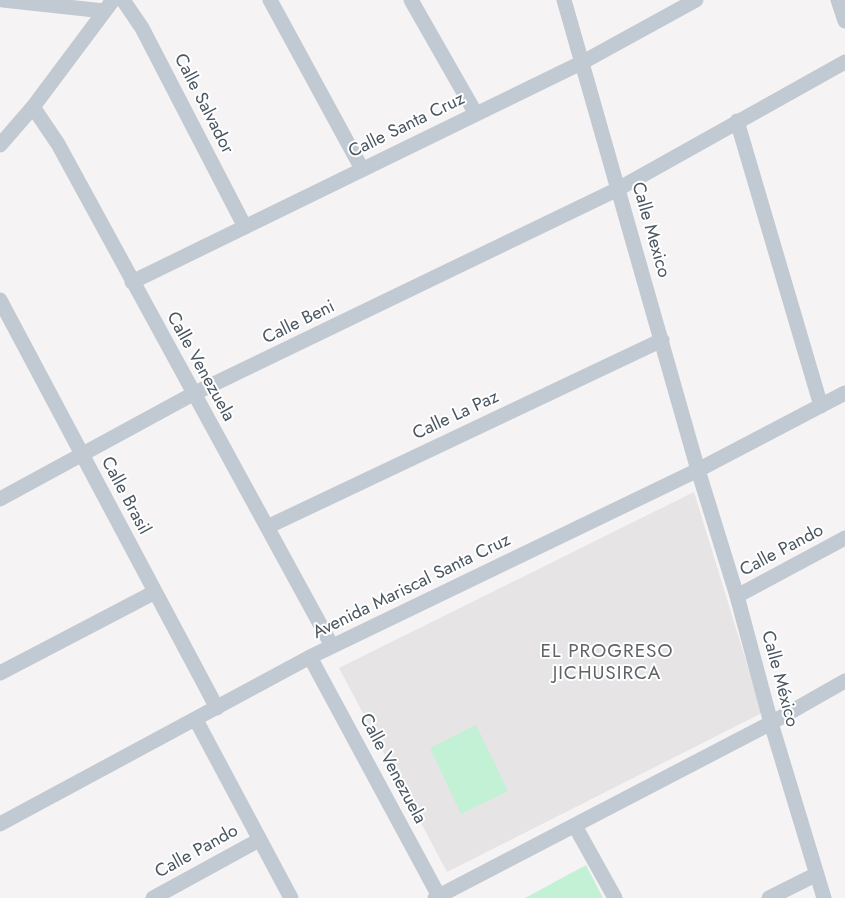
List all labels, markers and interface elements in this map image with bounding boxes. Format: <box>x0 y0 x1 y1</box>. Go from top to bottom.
street label: Calle Salvador <box>169 50 237 158</box>
street label: Calle Santa Cruz <box>345 89 469 163</box>
street label: Calle Mexico <box>626 180 674 280</box>
street label: Calle Beni <box>259 296 339 350</box>
street label: Calle Venezuela <box>161 309 239 425</box>
street label: Calle La Paz <box>410 387 502 445</box>
street label: Calle Brasil <box>96 453 154 539</box>
street label: Calle Pando <box>737 520 827 582</box>
street label: Avenida Mariscal Santa Cruz <box>310 530 514 644</box>
street label: Calle México <box>756 629 802 729</box>
district label: EL PROGRESO JICHUSIRCA <box>539 641 675 685</box>
street label: Calle Venezuela <box>354 710 430 828</box>
street label: Calle Pando <box>152 820 242 884</box>

